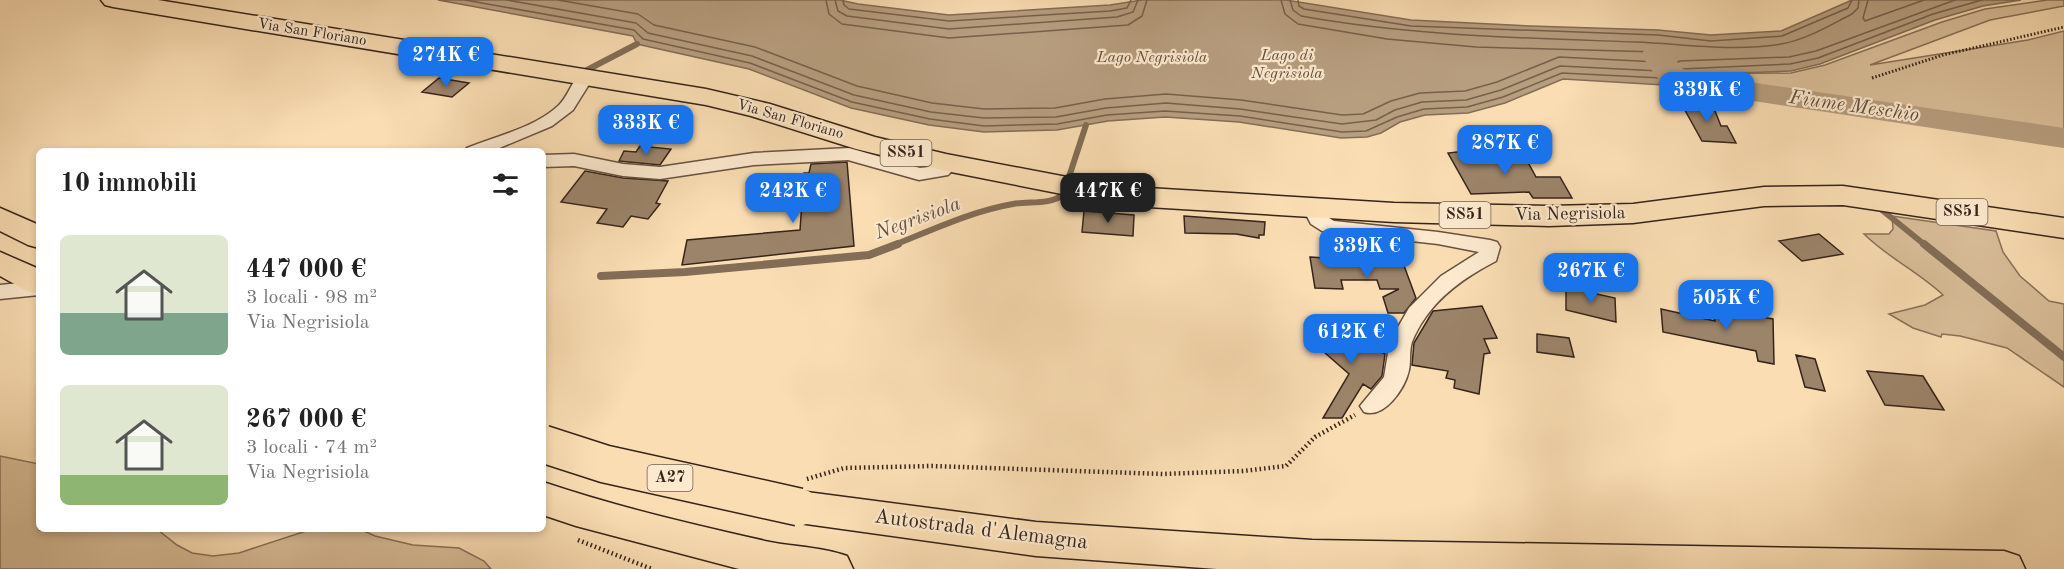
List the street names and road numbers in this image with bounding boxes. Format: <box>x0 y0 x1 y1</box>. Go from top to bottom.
street label: Via San Floriano <box>256 17 368 49</box>
street label: Via San Floriano <box>735 98 845 142</box>
road number: SS51 <box>880 140 932 166</box>
road number: SS51 <box>1936 199 1988 225</box>
road number: SS51 <box>1440 202 1490 228</box>
street label: Via Negrisiola <box>1514 204 1626 224</box>
road number: A27 <box>648 465 692 491</box>
street label: Autostrada d'Alemagna <box>873 506 1089 554</box>

